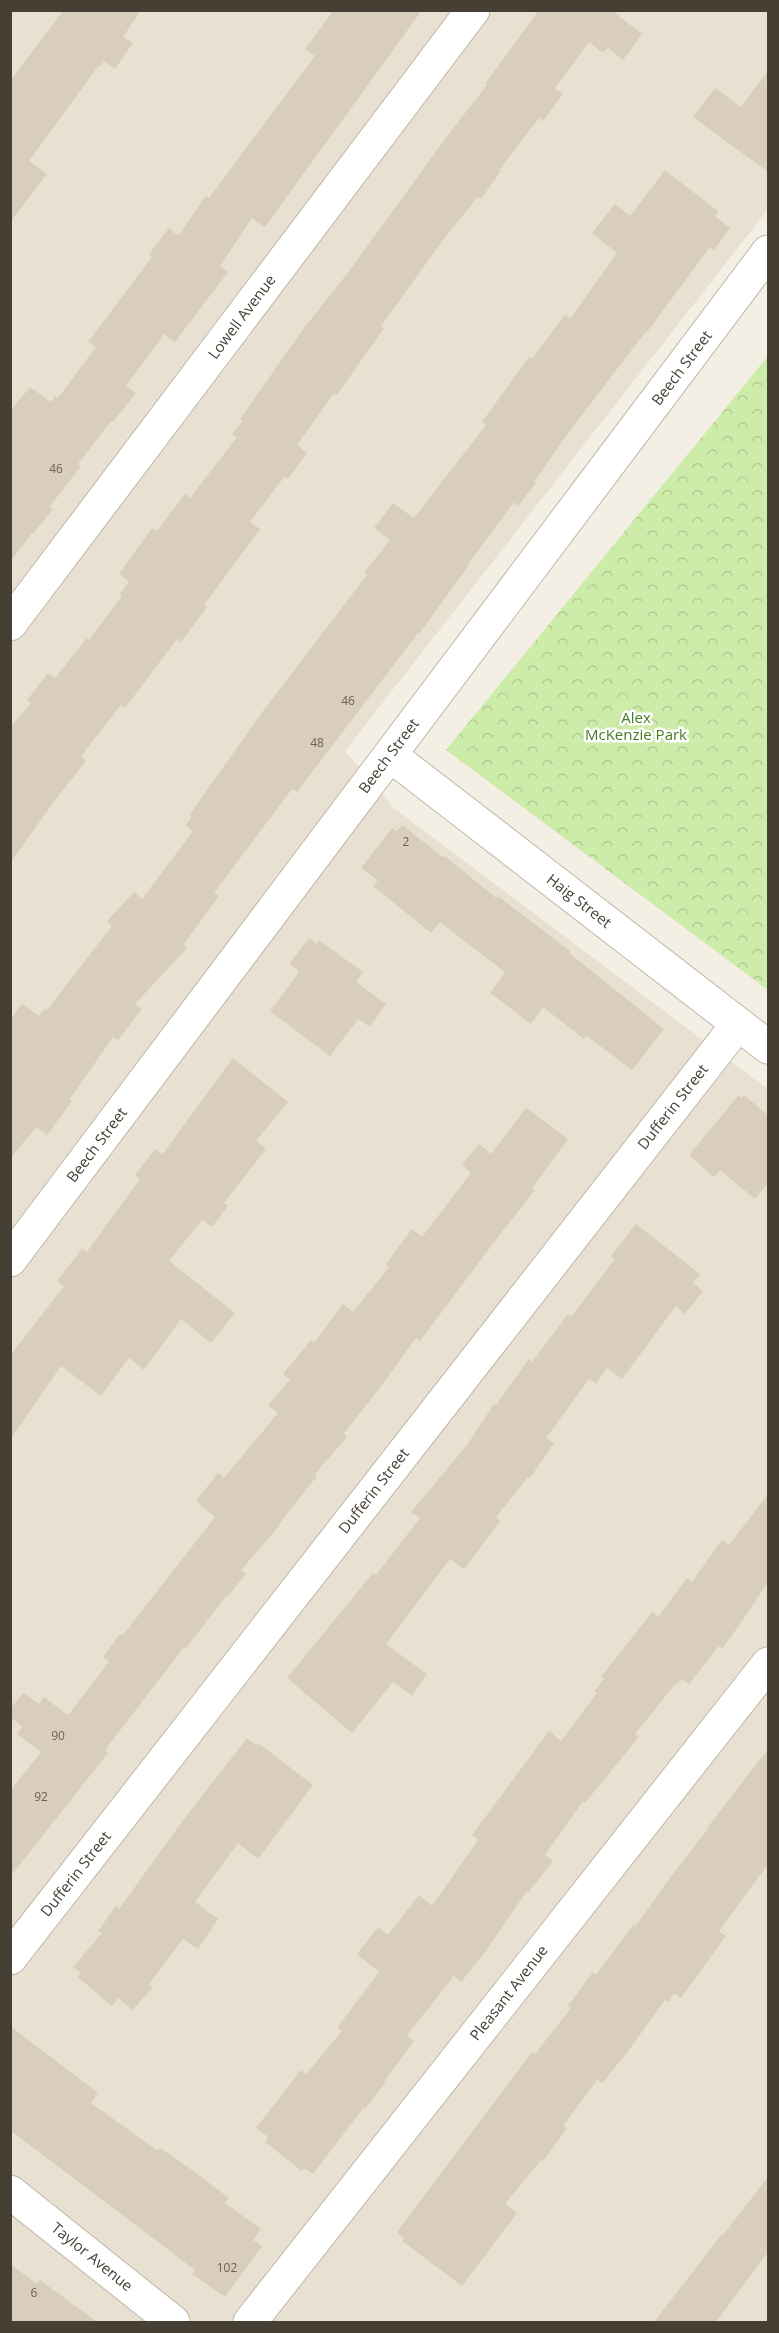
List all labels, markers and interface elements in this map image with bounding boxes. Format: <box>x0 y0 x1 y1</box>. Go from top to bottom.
street label: Lowell Avenue <box>203 270 279 363</box>
street label: Beech Street <box>647 326 716 409</box>
house number: 46 <box>49 460 63 477</box>
house number: 46 <box>341 692 355 709</box>
park label: Alex McKenzie Park <box>585 707 687 744</box>
street label: Beech Street <box>354 714 423 797</box>
house number: 48 <box>310 734 324 751</box>
house number: 2 <box>403 833 410 850</box>
street label: Haig Street <box>543 869 616 932</box>
street label: Dufferin Street <box>632 1059 712 1153</box>
street label: Beech Street <box>62 1103 131 1186</box>
street label: Dufferin Street <box>333 1443 413 1537</box>
house number: 90 <box>51 1727 65 1744</box>
house number: 92 <box>34 1788 48 1805</box>
street label: Dufferin Street <box>35 1826 115 1920</box>
street label: Pleasant Avenue <box>465 1941 552 2044</box>
street label: Taylor Avenue <box>48 2217 137 2295</box>
house number: 102 <box>217 2259 237 2276</box>
house number: 6 <box>31 2284 38 2301</box>

